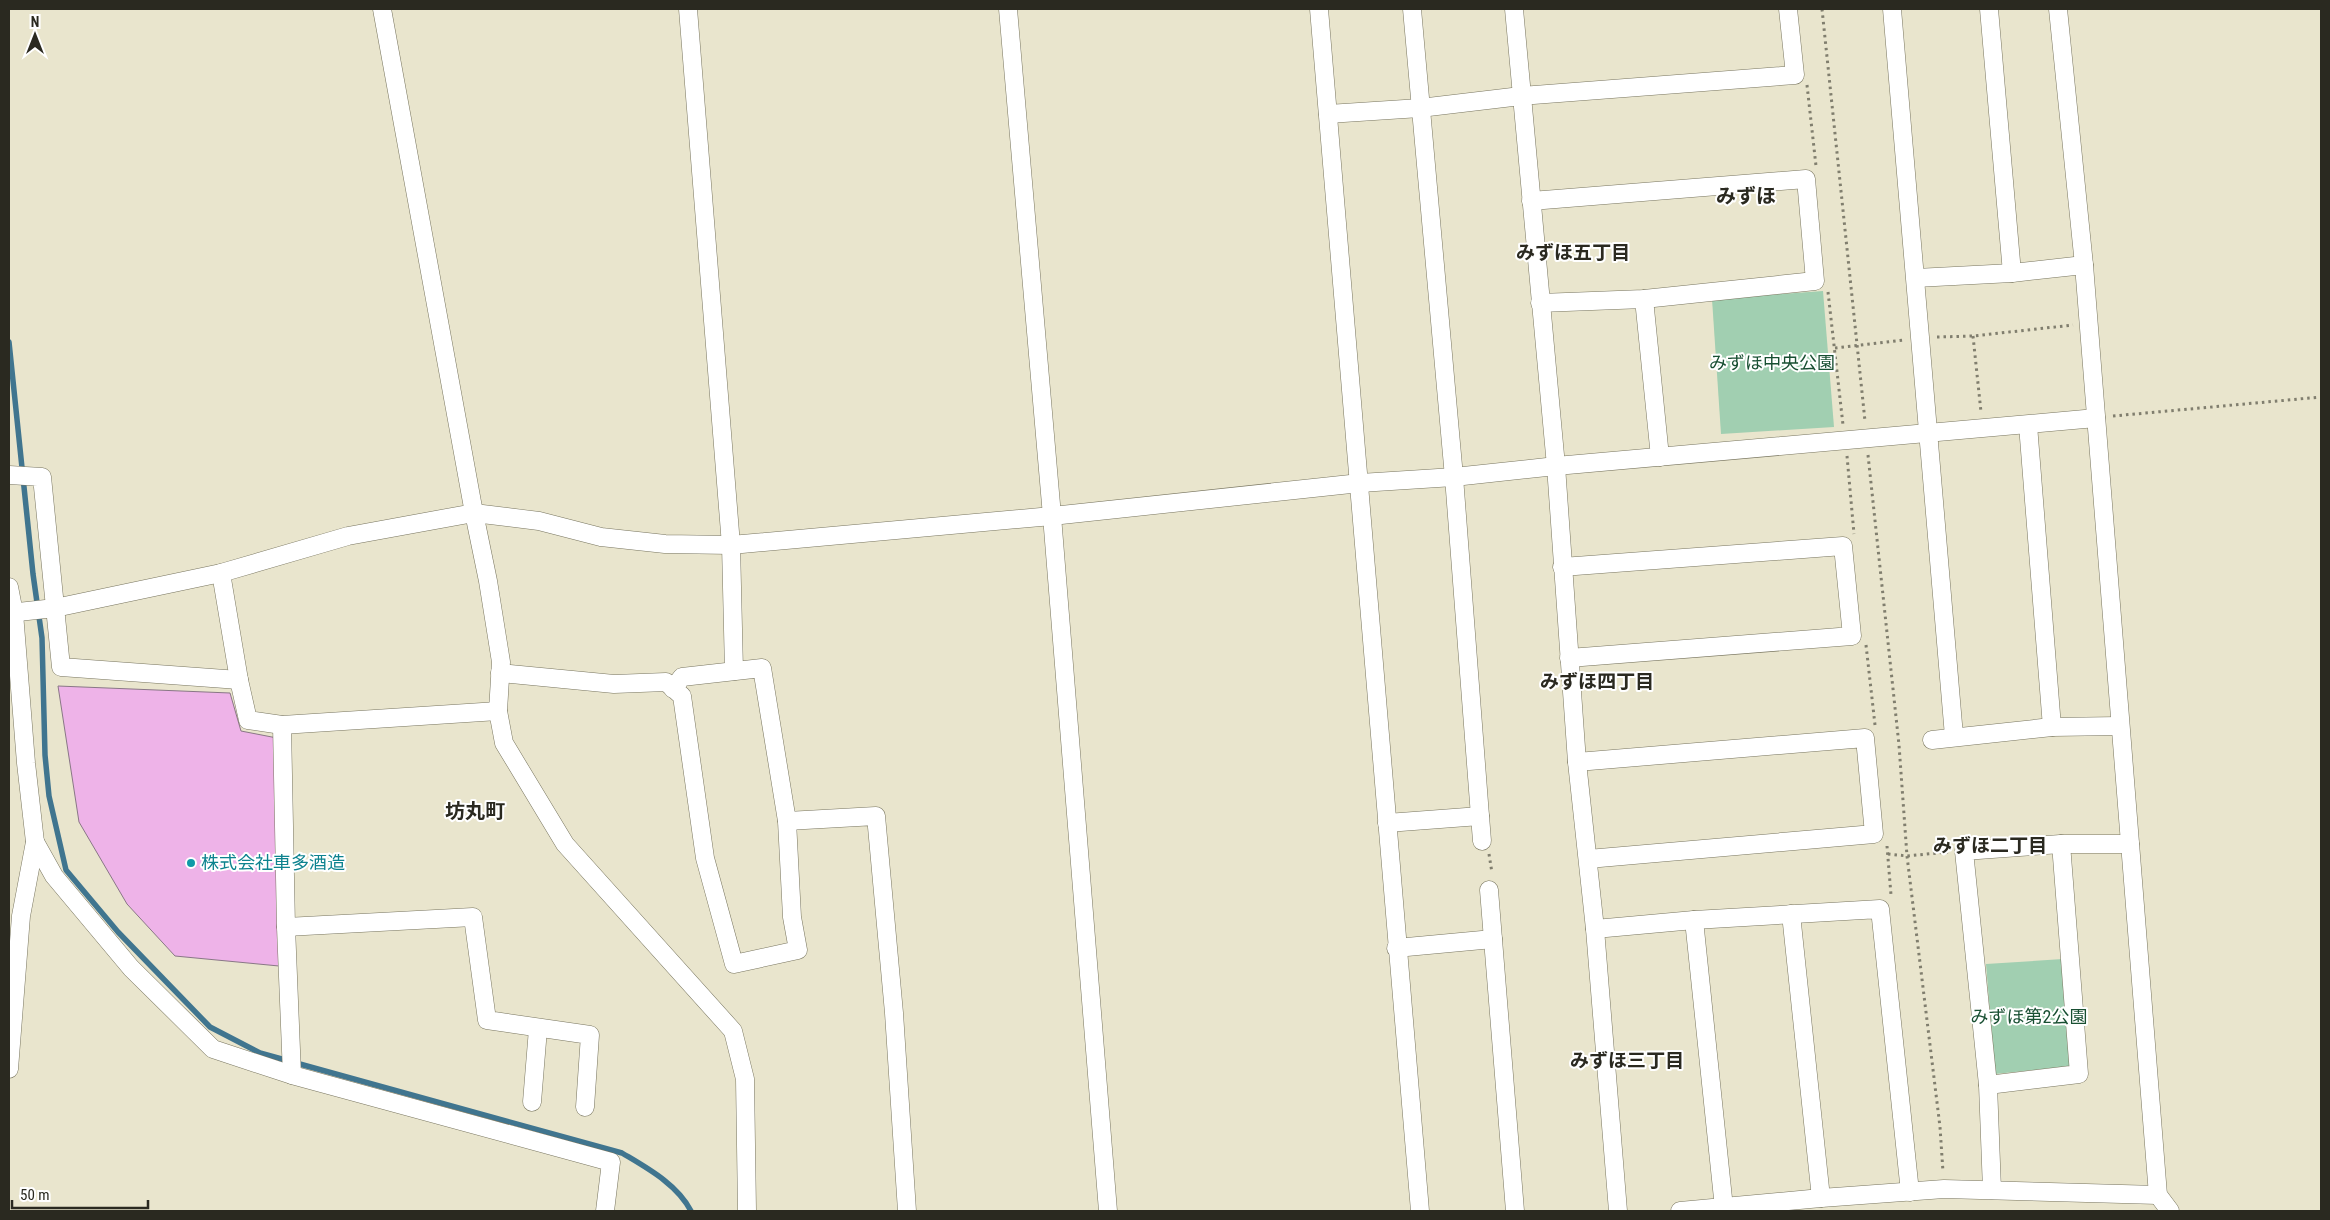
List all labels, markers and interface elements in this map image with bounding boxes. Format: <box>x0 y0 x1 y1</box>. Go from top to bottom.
north arrow <box>10 10 60 60</box>
text: N <box>31 14 39 30</box>
district label: みずほ <box>1716 184 1776 208</box>
district label: みずほ五丁目 <box>1516 241 1630 264</box>
park label: みずほ中央公園 <box>1709 352 1835 373</box>
district label: みずほ四丁目 <box>1540 670 1654 693</box>
district label: 坊丸町 <box>445 799 505 823</box>
district label: みずほ二丁目 <box>1933 834 2047 857</box>
place label: 株式会社車多酒造 <box>201 852 345 873</box>
marker: 株式会社車多酒造 <box>185 857 197 869</box>
park label: みずほ第2公園 <box>1971 1006 2087 1027</box>
district label: みずほ三丁目 <box>1570 1049 1684 1072</box>
scale bar <box>12 1178 149 1210</box>
text: 50 m <box>20 1186 50 1204</box>

